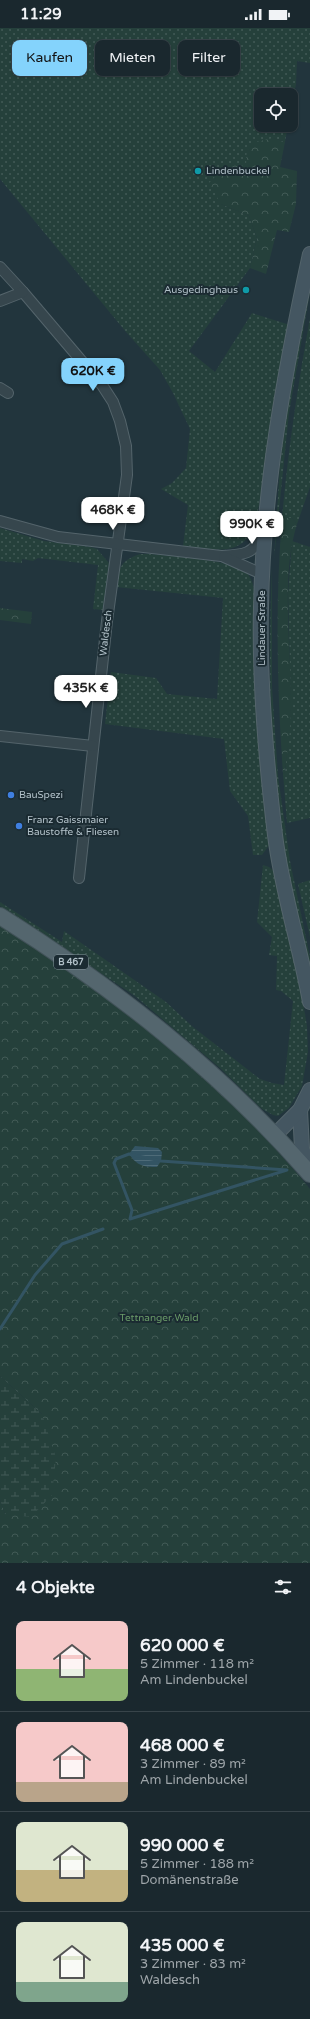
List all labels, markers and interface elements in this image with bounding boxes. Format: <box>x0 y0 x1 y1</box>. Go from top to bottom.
text: 11:29 <box>20 5 62 23</box>
chip: Kaufen <box>12 40 87 76</box>
chip: Mieten <box>95 40 170 76</box>
chip: Filter <box>178 40 240 76</box>
map controls <box>254 88 298 132</box>
button: locate <box>254 88 298 132</box>
place label: Lindenbuckel <box>206 165 270 177</box>
marker: Lindenbuckel <box>193 166 203 176</box>
place label: Ausgedinghaus <box>164 284 238 296</box>
marker: Ausgedinghaus <box>241 285 251 295</box>
pin: 620K € <box>60 358 126 392</box>
text: 620K € <box>70 363 116 379</box>
pin: 468K € <box>80 497 146 531</box>
text: 468K € <box>90 502 136 518</box>
pin: 990K € <box>219 511 285 545</box>
text: 990K € <box>229 516 275 532</box>
street label: Lindauer Straße <box>256 590 268 666</box>
street label: Waldesch <box>97 609 115 657</box>
pin: 435K € <box>53 675 119 709</box>
text: 435K € <box>63 680 109 696</box>
place label: BauSpezi <box>19 789 63 801</box>
marker: BauSpezi <box>6 790 16 800</box>
place label: Franz Gaissmaier Baustoffe & Fliesen <box>27 814 119 838</box>
marker: Franz Gaissmaier Baustoffe & Fliesen <box>14 821 24 831</box>
road number: B 467 <box>54 955 88 969</box>
park label: Tettnanger Wald <box>119 1312 199 1324</box>
icon: filters <box>272 1576 294 1598</box>
text: 4 Objekte <box>16 1577 95 1598</box>
text: 620 000 € <box>140 1635 225 1656</box>
icon: home <box>48 1637 96 1685</box>
text: 5 Zimmer · 118 m² <box>140 1656 254 1672</box>
text: Am Lindenbuckel <box>140 1672 248 1688</box>
text: 468 000 € <box>140 1735 225 1756</box>
icon: home <box>48 1738 96 1786</box>
text: 3 Zimmer · 89 m² <box>140 1756 246 1772</box>
text: Am Lindenbuckel <box>140 1772 248 1788</box>
text: 990 000 € <box>140 1835 225 1856</box>
icon: home <box>48 1838 96 1886</box>
text: 5 Zimmer · 188 m² <box>140 1856 254 1872</box>
text: Domänenstraße <box>140 1872 239 1888</box>
text: 435 000 € <box>140 1935 225 1956</box>
icon: home <box>48 1938 96 1986</box>
text: 3 Zimmer · 83 m² <box>140 1956 246 1972</box>
text: Waldesch <box>140 1972 200 1988</box>

